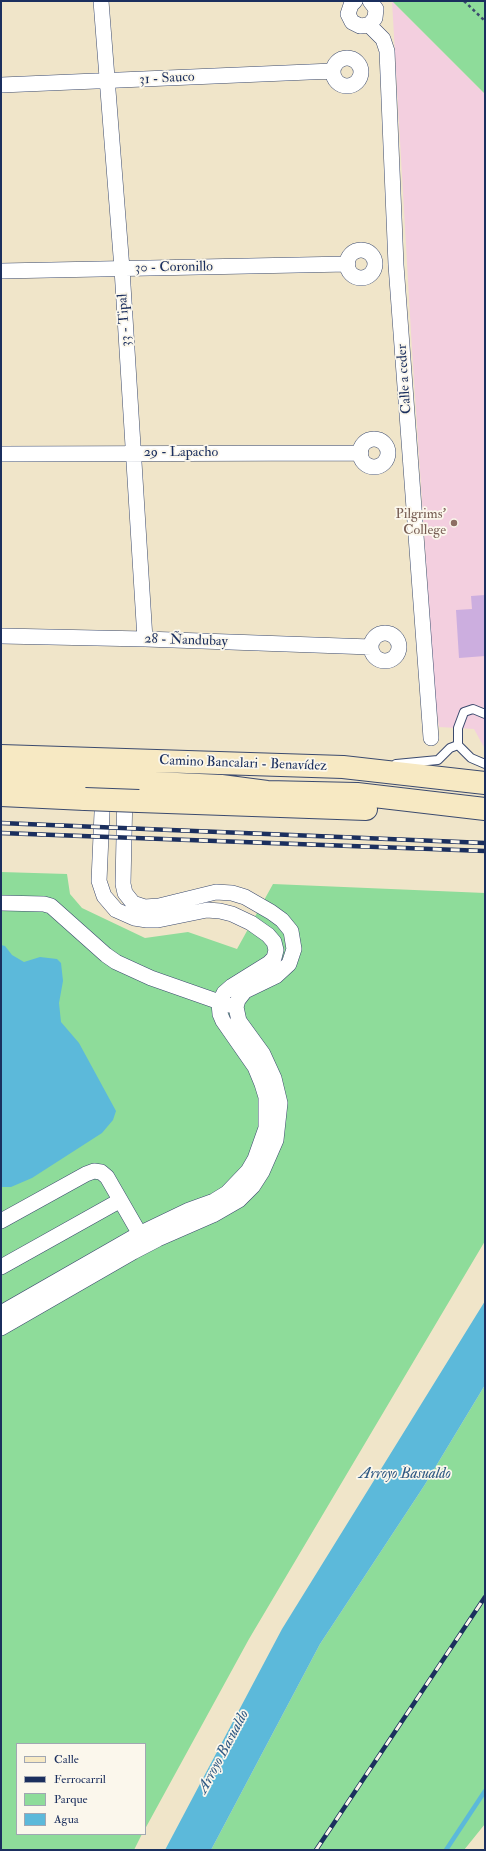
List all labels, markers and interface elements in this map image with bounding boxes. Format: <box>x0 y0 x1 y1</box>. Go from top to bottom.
street label: 31 - Sauco <box>139 69 195 89</box>
street label: 30 - Coronillo <box>135 259 213 277</box>
street label: 33 - Tipal <box>115 293 135 347</box>
street label: Calle a ceder <box>394 343 416 415</box>
street label: 29 - Lapacho <box>144 445 218 461</box>
place label: Pilgrims' College <box>396 507 446 540</box>
marker: Pilgrims' College <box>449 518 459 528</box>
street label: 28 - Ñandubay <box>144 631 228 651</box>
street label: Camino Bancalari - Benavídez <box>159 753 327 775</box>
water label: Arroyo Basualdo <box>359 1466 451 1484</box>
water label: Arroyo Basualdo <box>195 1707 253 1797</box>
legend <box>16 1743 146 1835</box>
text: Calle <box>54 1752 79 1767</box>
text: Ferrocarril <box>54 1772 106 1787</box>
text: Parque <box>54 1792 88 1807</box>
text: Agua <box>54 1812 79 1827</box>

